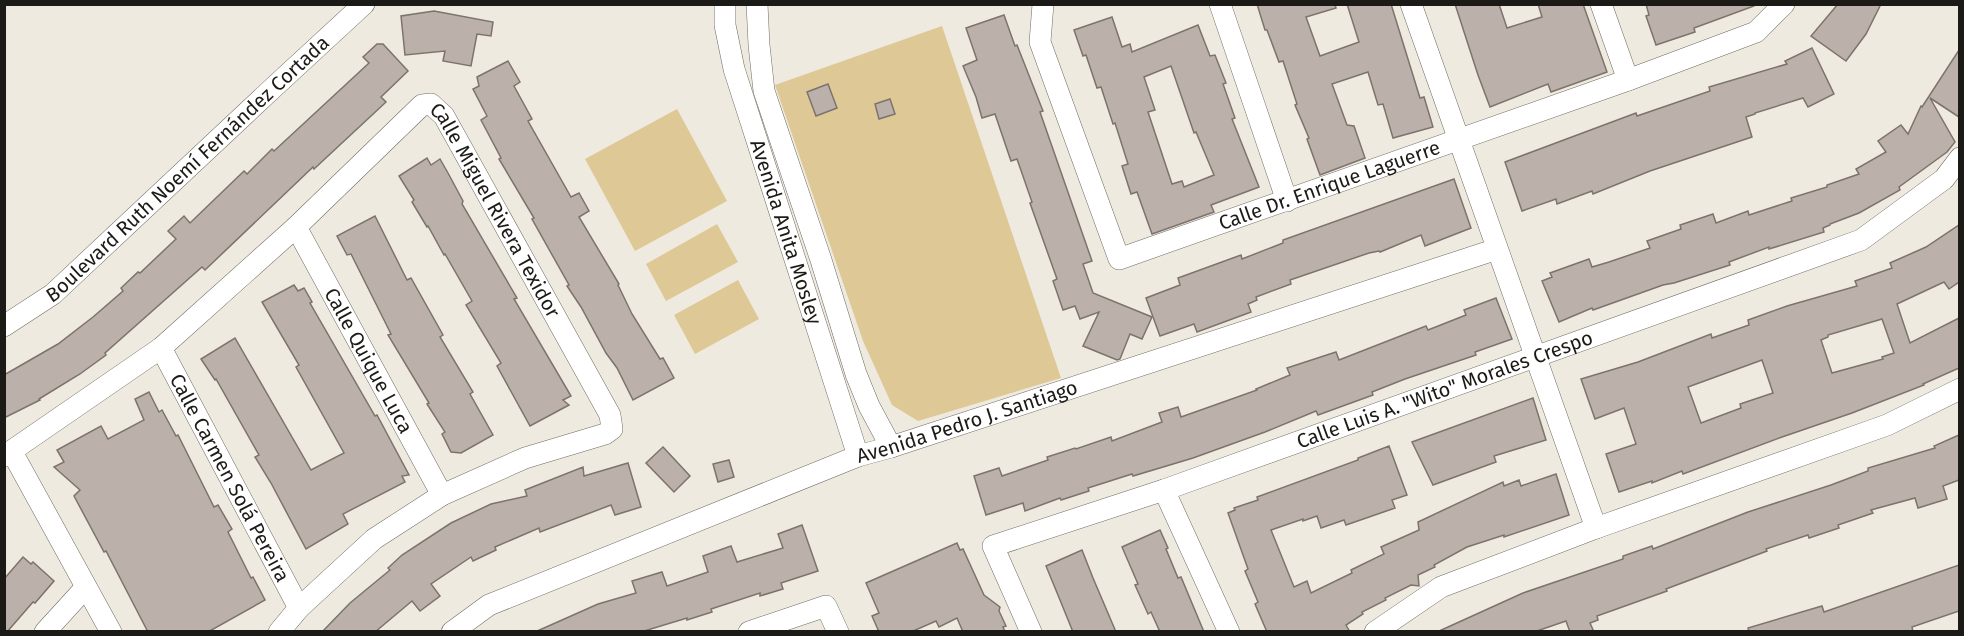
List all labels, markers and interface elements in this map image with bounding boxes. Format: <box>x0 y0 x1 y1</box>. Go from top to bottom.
street label: Boulevard Ruth Noemí Fernández Cortada <box>41 30 334 307</box>
street label: Calle Miguel Rivera Texidor <box>425 97 566 322</box>
street label: Calle Dr. Enrique Laguerre <box>1215 135 1443 235</box>
street label: Avenida Anita Mosley <box>745 136 827 328</box>
street label: Calle Quique Luca <box>319 284 418 437</box>
street label: Calle Luis A. "Wito" Morales Crespo <box>1293 325 1596 453</box>
street label: Calle Carmen Solá Pereira <box>165 370 295 586</box>
street label: Avenida Pedro J. Santiago <box>854 375 1081 468</box>

